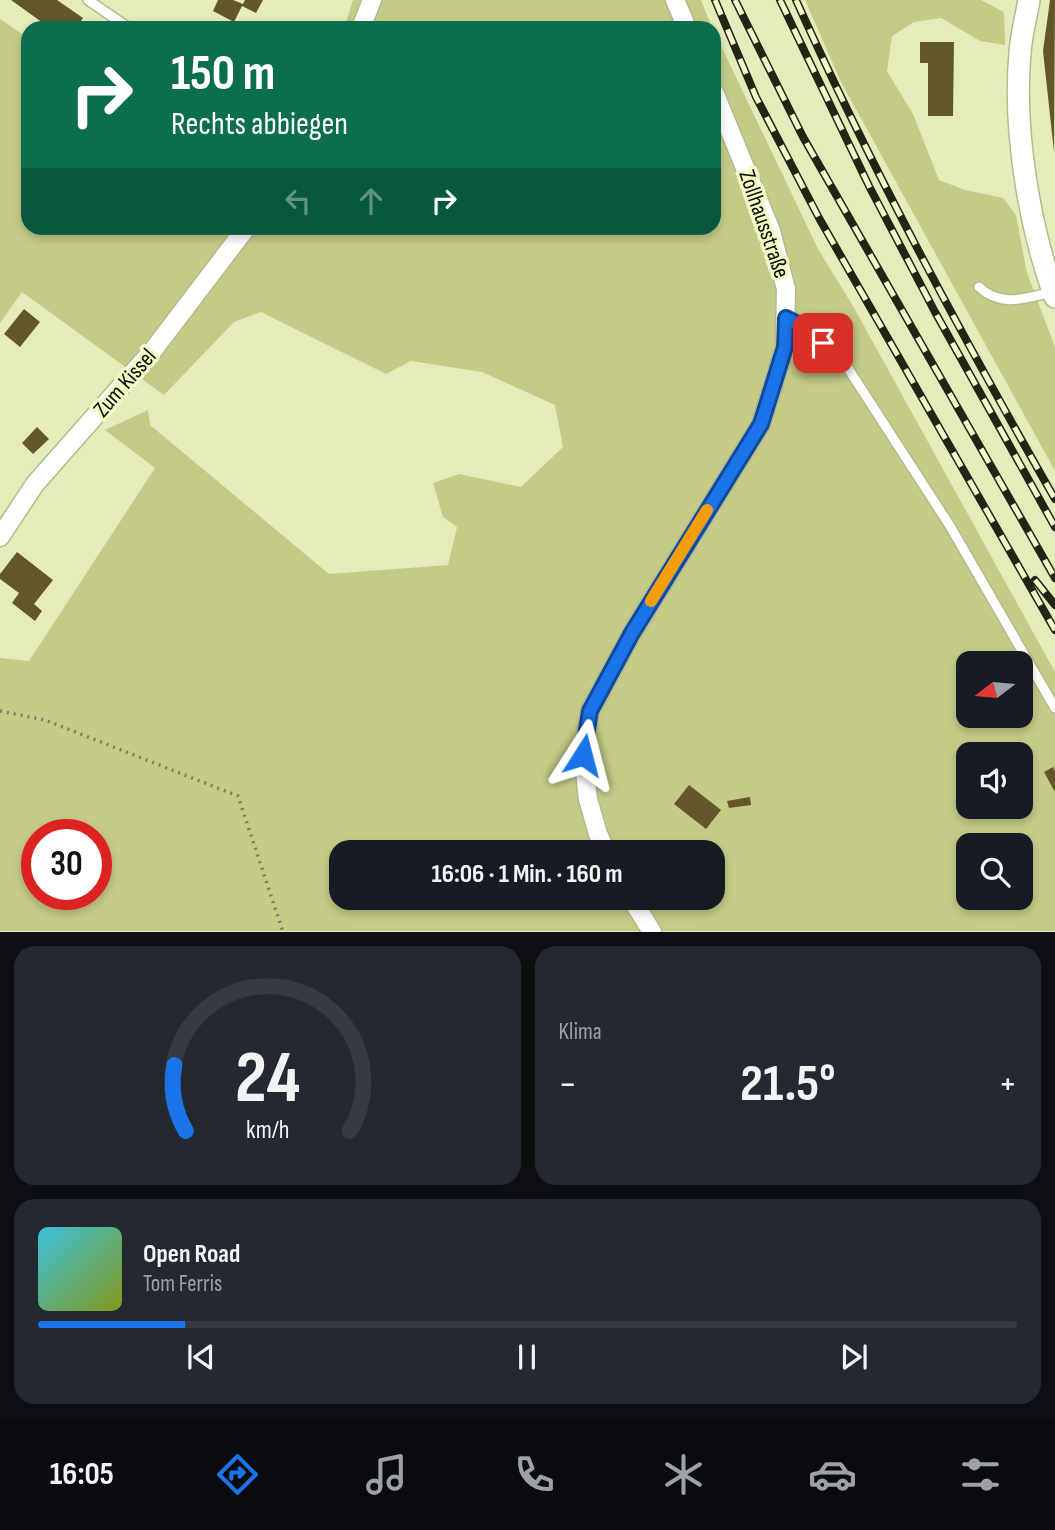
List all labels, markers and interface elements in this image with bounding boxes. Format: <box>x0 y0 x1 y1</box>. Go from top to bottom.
text: 150 m <box>171 45 275 104</box>
icon: right <box>56 49 147 140</box>
text: Rechts abbiegen <box>171 105 348 144</box>
street label: Zollhausstraße <box>732 166 796 282</box>
icon: left <box>279 182 317 220</box>
icon: ahead <box>352 182 390 220</box>
icon: right <box>425 182 463 220</box>
pin <box>793 313 853 373</box>
icon: arrive <box>804 324 842 362</box>
street label: Zum Kissel <box>88 343 162 423</box>
north arrow <box>956 651 1032 728</box>
map controls <box>956 651 1033 910</box>
position arrow <box>546 718 620 792</box>
button: sound <box>956 742 1033 819</box>
speed limit sign: 30 <box>21 819 112 910</box>
button: search <box>956 833 1033 910</box>
text: 16:06 · 1 Min. · 160 m <box>431 859 623 890</box>
text: Klima <box>559 1018 602 1046</box>
text: 24 <box>235 1036 300 1124</box>
text: 21.5° <box>740 1053 835 1116</box>
text: − <box>559 1062 577 1107</box>
text: + <box>998 1062 1017 1107</box>
text: km/h <box>246 1115 289 1146</box>
text: Open Road <box>143 1239 240 1270</box>
text: Tom Ferris <box>143 1270 222 1298</box>
icon: previous <box>182 1338 220 1376</box>
icon: pause <box>508 1338 546 1376</box>
icon: next <box>835 1338 873 1376</box>
icon: directions <box>213 1450 262 1499</box>
icon: music <box>362 1450 411 1499</box>
icon: phone <box>510 1450 559 1499</box>
icon: climate <box>659 1450 708 1499</box>
icon: car <box>808 1450 857 1499</box>
icon: filters <box>956 1450 1005 1499</box>
text: 16:05 <box>50 1455 114 1494</box>

